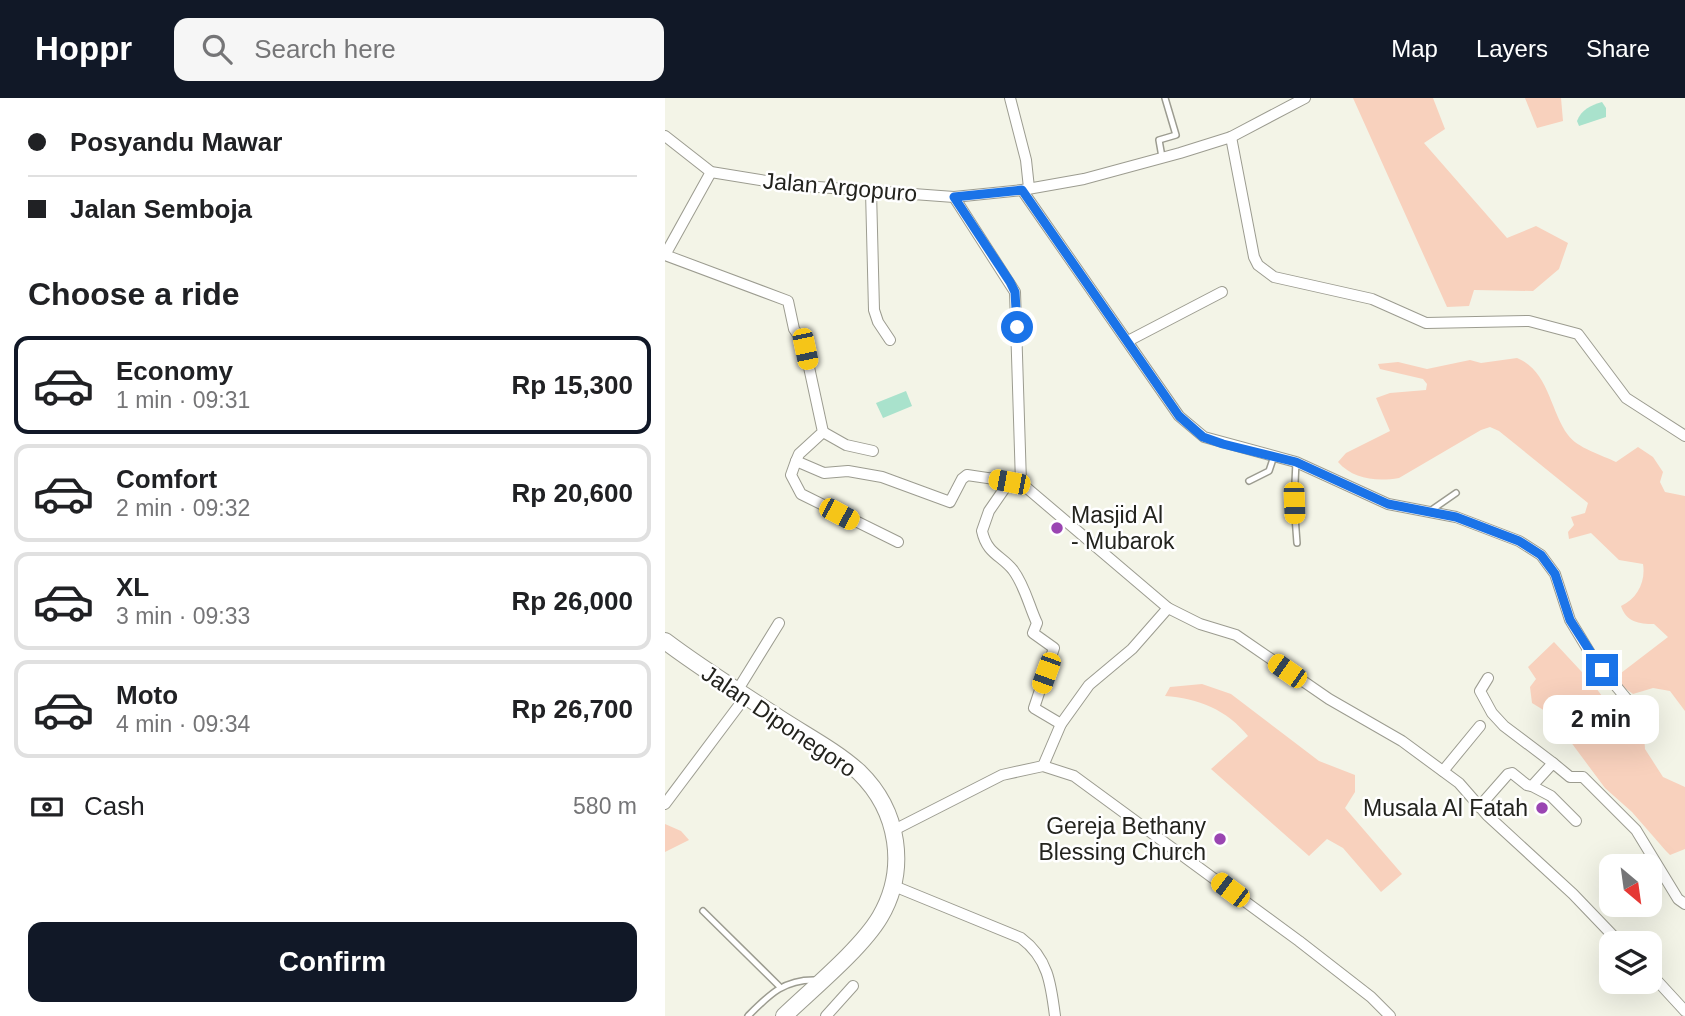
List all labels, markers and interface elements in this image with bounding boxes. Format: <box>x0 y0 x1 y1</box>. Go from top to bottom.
search box <box>174 18 664 81</box>
text: Hoppr <box>35 30 132 67</box>
icon: search <box>198 30 236 68</box>
text: Search here <box>254 34 396 64</box>
text: Map <box>1391 35 1438 62</box>
text: Layers <box>1476 35 1548 62</box>
text: Share <box>1586 35 1650 62</box>
text: Posyandu Mawar <box>70 127 282 157</box>
street label: Jalan Argopuro <box>762 167 918 207</box>
text: Jalan Semboja <box>70 194 252 224</box>
text: Choose a ride <box>28 276 240 312</box>
route start <box>1001 311 1033 343</box>
car <box>791 326 820 372</box>
icon: car <box>32 354 95 417</box>
text: Economy <box>116 356 233 386</box>
text: Rp 15,300 <box>512 370 633 400</box>
text: 1 min · 09:31 <box>116 387 250 413</box>
icon: car <box>32 462 95 525</box>
text: Comfort <box>116 464 217 494</box>
car <box>987 468 1032 496</box>
text: Rp 20,600 <box>512 478 633 508</box>
car <box>1283 482 1306 524</box>
text: 2 min · 09:32 <box>116 495 250 521</box>
car <box>816 495 863 533</box>
place label: Masjid Al - Mubarok <box>1071 502 1175 554</box>
marker: Masjid Al - Mubarok <box>1049 520 1065 536</box>
icon: car <box>32 570 95 633</box>
text: XL <box>116 572 149 602</box>
text: Rp 26,000 <box>512 586 633 616</box>
text: 3 min · 09:33 <box>116 603 250 629</box>
car <box>1029 650 1064 696</box>
car <box>1264 650 1311 692</box>
route end <box>1586 654 1618 686</box>
street label: Jalan Diponegoro <box>697 660 861 782</box>
icon: car <box>32 678 95 741</box>
text: Moto <box>116 680 178 710</box>
text: Rp 26,700 <box>512 694 633 724</box>
callout: 2 min <box>1544 694 1660 744</box>
text: 2 min <box>1571 706 1631 732</box>
text: 4 min · 09:34 <box>116 711 250 737</box>
icon: cash <box>28 788 66 826</box>
text: Cash <box>84 791 145 821</box>
text: 580 m <box>573 793 637 819</box>
place label: Musala Al Fatah <box>1363 795 1528 821</box>
marker: Musala Al Fatah <box>1534 800 1550 816</box>
place label: Gereja Bethany Blessing Church <box>1039 813 1206 865</box>
marker: Gereja Bethany Blessing Church <box>1212 831 1228 847</box>
north arrow <box>1599 854 1663 917</box>
map controls <box>1599 854 1662 994</box>
car <box>1207 869 1254 911</box>
button: Confirm <box>28 922 637 1002</box>
button: layers <box>1599 931 1662 994</box>

